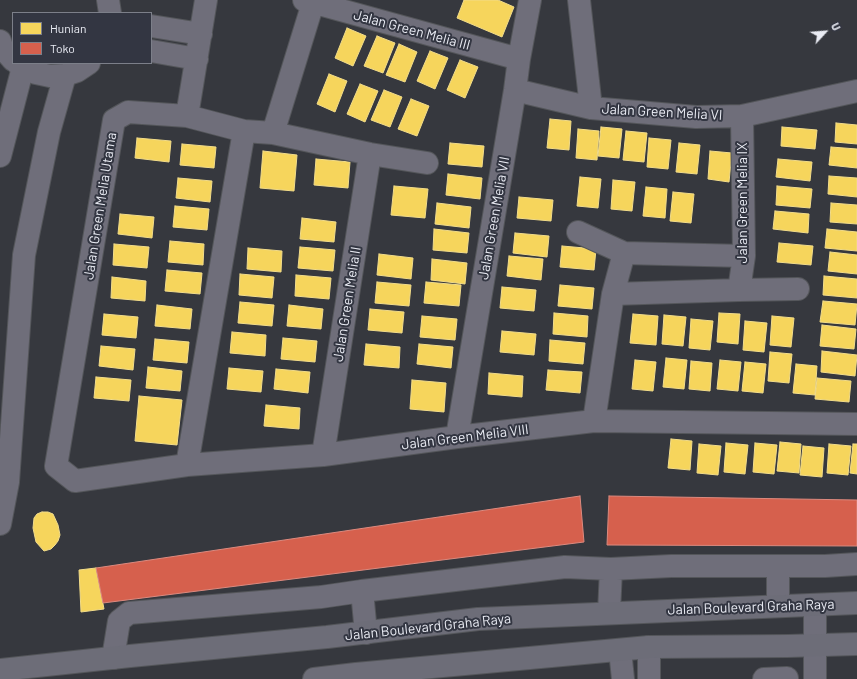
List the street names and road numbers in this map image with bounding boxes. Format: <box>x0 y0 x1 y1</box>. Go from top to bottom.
street label: Jalan Green Melia III <box>352 6 472 54</box>
street label: Jalan Green Melia VI <box>601 100 723 124</box>
street label: Jalan Green Melia Utama <box>80 131 120 281</box>
street label: Jalan Green Melia IX <box>734 143 750 263</box>
street label: Jalan Green Melia VII <box>475 155 513 281</box>
street label: Jalan Green Melia II <box>330 245 364 363</box>
street label: Jalan Green Melia VIII <box>400 421 530 453</box>
street label: Jalan Boulevard Graha Raya <box>667 596 835 618</box>
street label: Jalan Boulevard Graha Raya <box>344 610 512 644</box>

